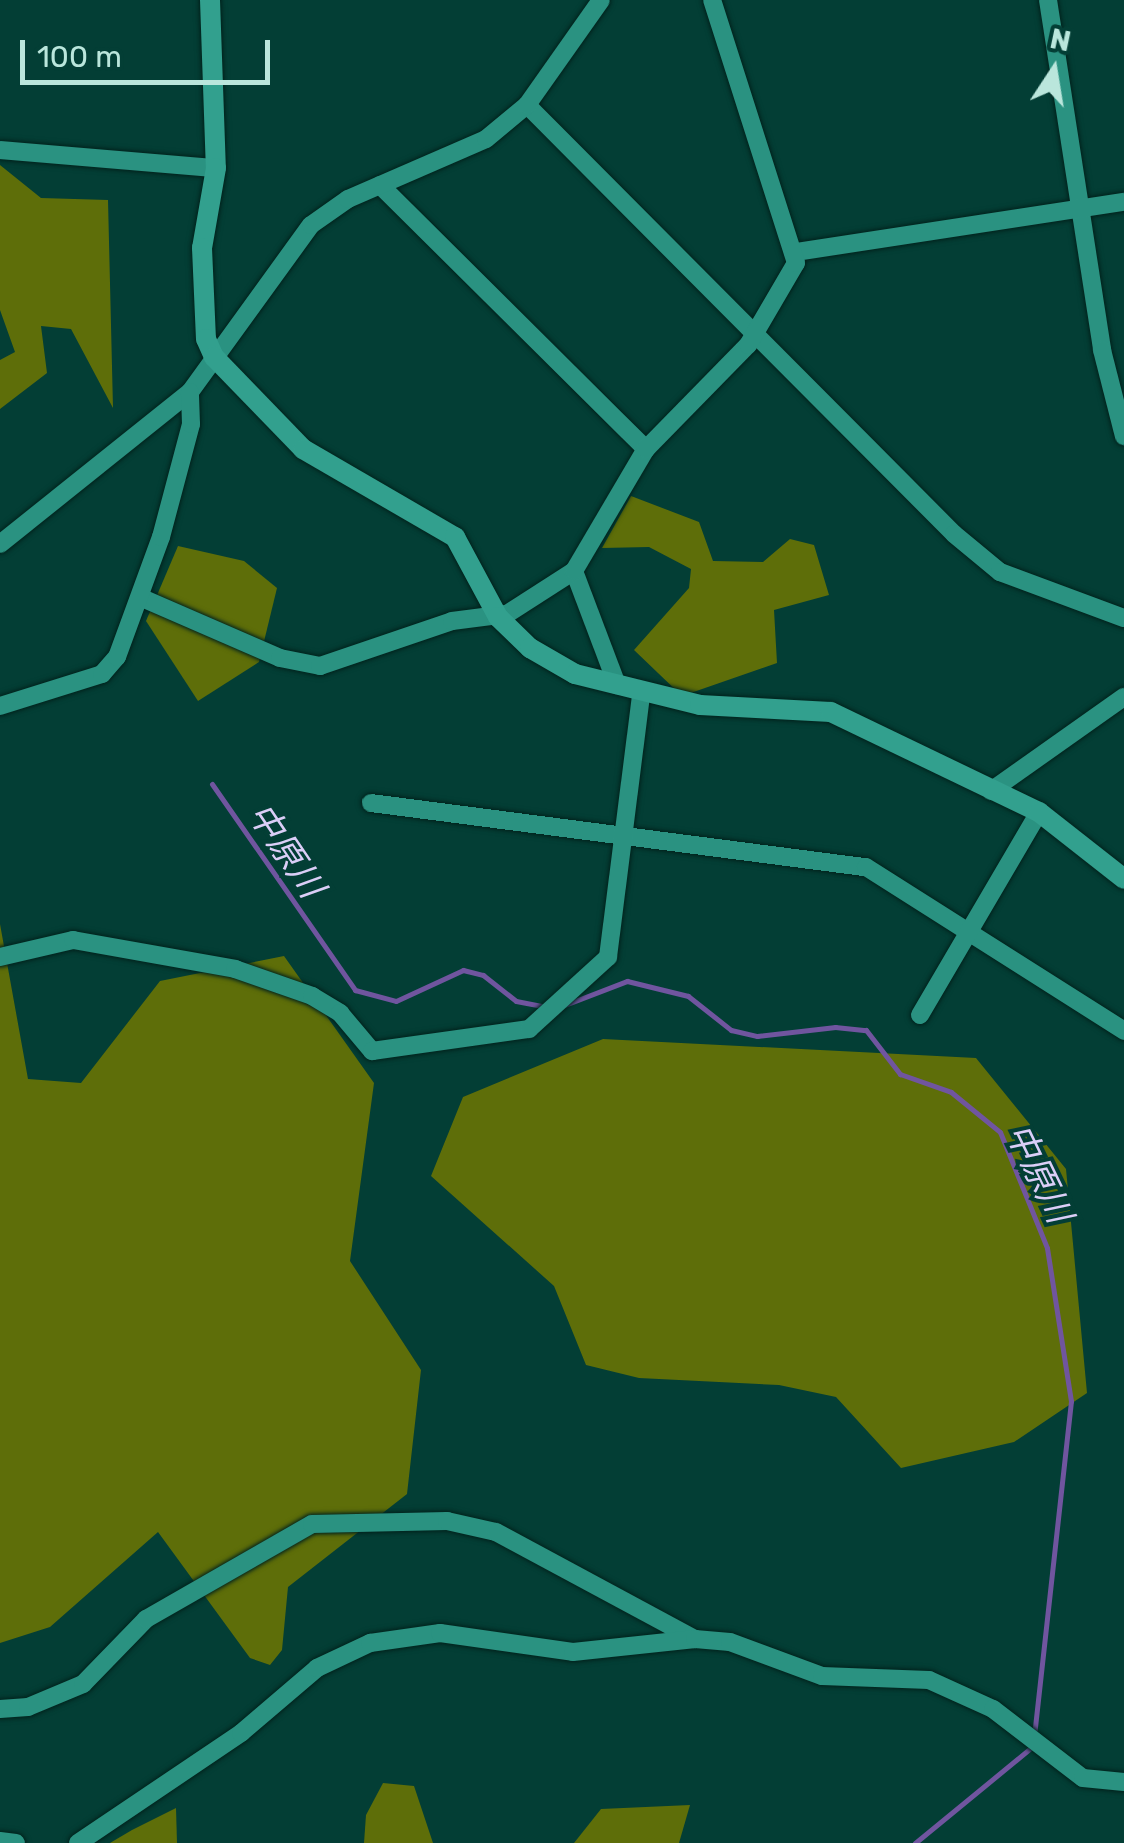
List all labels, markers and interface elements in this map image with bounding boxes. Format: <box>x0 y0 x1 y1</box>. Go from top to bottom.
scale bar <box>25 20 275 82</box>
north arrow <box>1004 20 1104 120</box>
text: N <box>1047 22 1074 58</box>
text: 100 m <box>37 39 122 75</box>
water label: 中原川 <box>239 795 333 905</box>
water label: 中原川 <box>997 1117 1081 1229</box>

